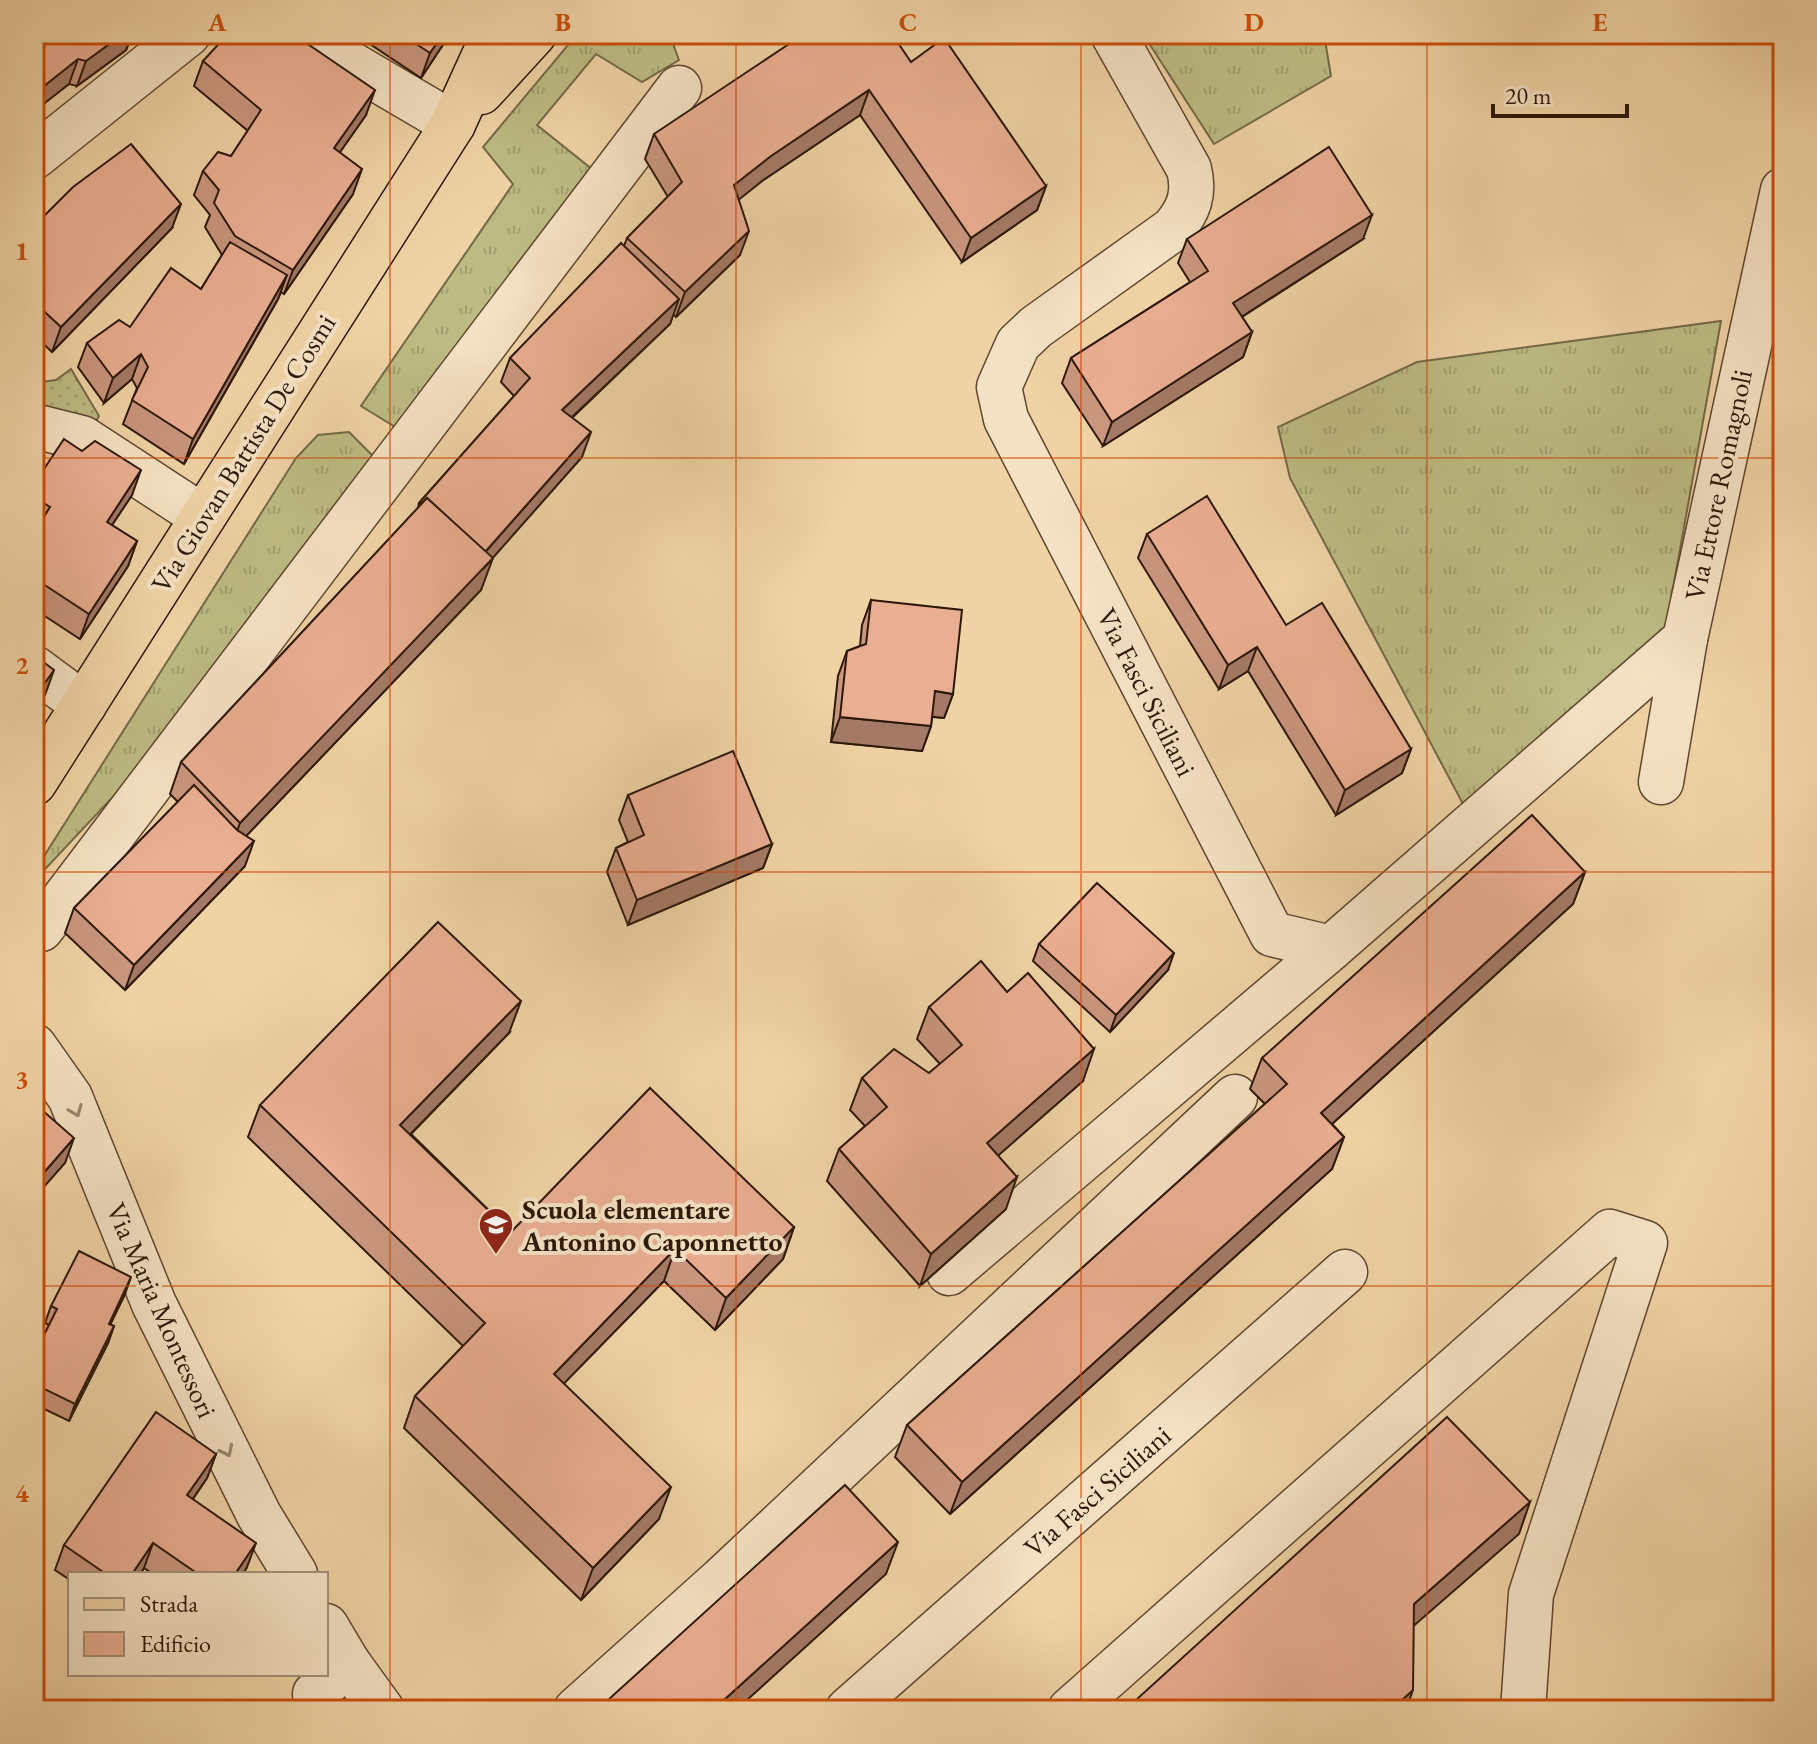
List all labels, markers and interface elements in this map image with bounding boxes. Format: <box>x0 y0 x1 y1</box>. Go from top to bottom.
text: A <box>207 5 227 39</box>
text: B <box>555 5 571 39</box>
text: C <box>899 5 917 39</box>
text: D <box>1244 5 1264 39</box>
text: E <box>1593 5 1608 39</box>
scale bar <box>1493 68 1627 118</box>
text: 20 m <box>1505 80 1552 111</box>
text: 1 <box>15 234 29 268</box>
street label: Via Giovan Battista De Cosmi <box>142 307 344 599</box>
street label: Via Ettore Romagnoli <box>1676 366 1760 604</box>
street label: Via Fasci Siciliani <box>1089 602 1205 782</box>
text: 2 <box>15 648 29 682</box>
text: 3 <box>15 1062 29 1096</box>
one-way arrow <box>66 1103 83 1117</box>
place label: Scuola elementare Antonino Caponnetto <box>521 1191 783 1259</box>
street label: Via Maria Montessori <box>98 1197 226 1423</box>
school or university icon: Scuola elementare Antonino Caponnetto <box>477 1206 515 1256</box>
street label: Via Fasci Siciliani <box>1016 1417 1178 1565</box>
one-way arrow <box>217 1442 233 1457</box>
text: 4 <box>15 1476 29 1510</box>
legend <box>68 1572 328 1676</box>
text: Strada <box>140 1588 198 1619</box>
text: Edificio <box>140 1628 211 1659</box>

